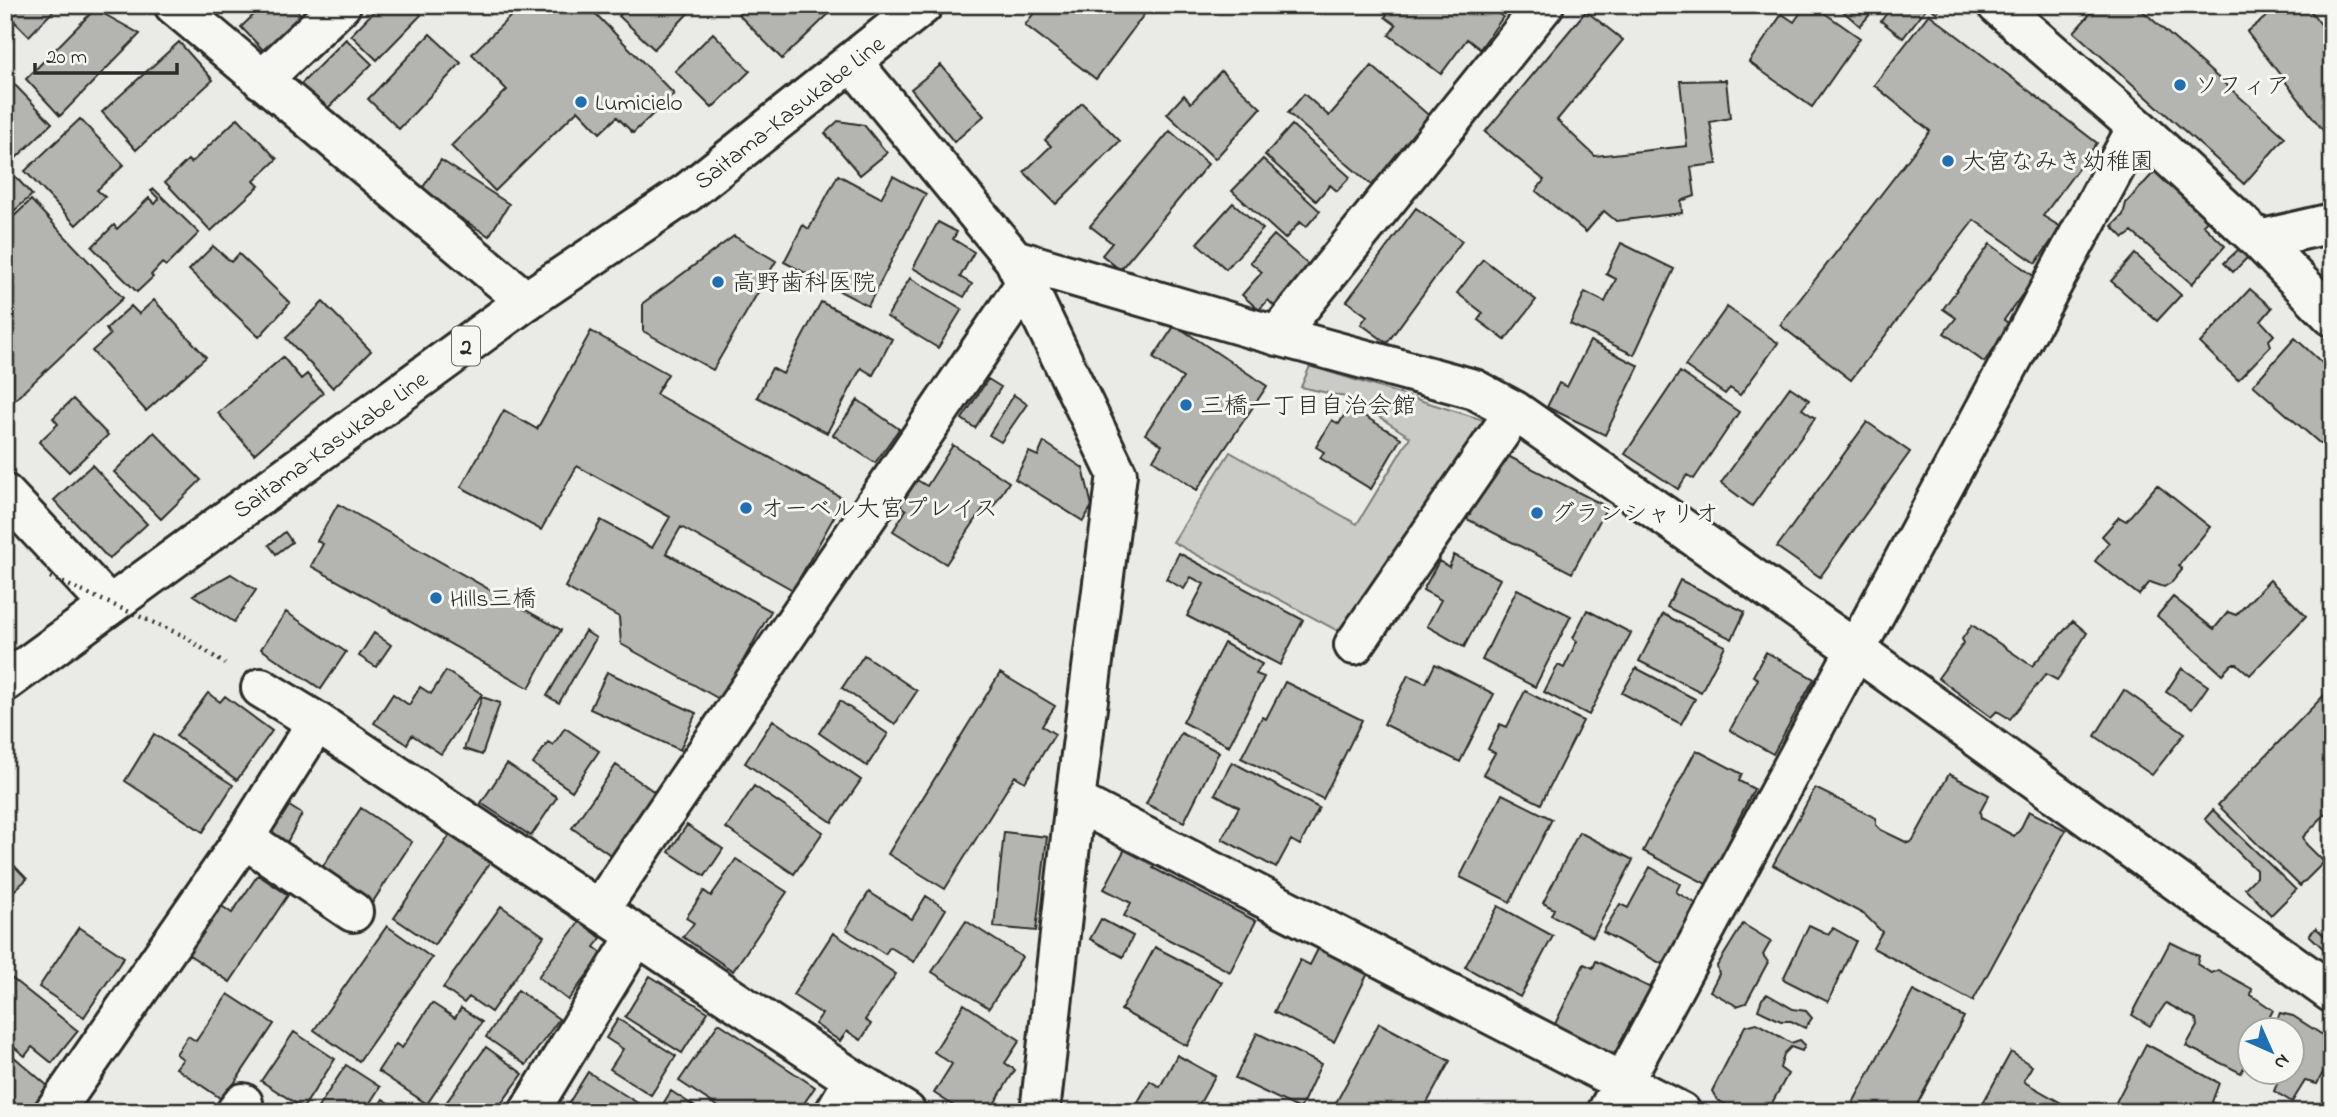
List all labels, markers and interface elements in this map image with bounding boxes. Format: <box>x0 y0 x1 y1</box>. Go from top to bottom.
street label: Saitama-Kasukabe Line <box>688 28 893 200</box>
scale bar <box>35 32 177 76</box>
text: 20 m <box>46 43 87 73</box>
place label: ソフィア <box>2194 70 2290 105</box>
marker: ソフィア <box>2172 77 2188 93</box>
place label: Lumicielo <box>595 87 683 122</box>
marker: Lumicielo <box>573 94 589 110</box>
place label: 大宮なみき幼稚園 <box>1962 146 2154 181</box>
marker: 大宮なみき幼稚園 <box>1940 153 1956 169</box>
place label: 高野歯科医院 <box>732 267 876 302</box>
marker: 高野歯科医院 <box>710 274 726 290</box>
road number: 2 <box>452 326 480 366</box>
street label: Saitama-Kasukabe Line <box>227 363 436 529</box>
place label: 三橋一丁目自治会館 <box>1200 390 1416 425</box>
marker: 三橋一丁目自治会館 <box>1178 397 1194 413</box>
place label: オーベル大宮プレイス <box>760 493 998 528</box>
place label: グランシャリオ <box>1551 498 1719 533</box>
marker: オーベル大宮プレイス <box>738 500 754 516</box>
marker: グランシャリオ <box>1529 505 1545 521</box>
place label: Hills三橋 <box>450 583 537 618</box>
marker: Hills三橋 <box>428 590 444 606</box>
north arrow <box>2236 1016 2306 1086</box>
text: N <box>2267 1047 2295 1075</box>

